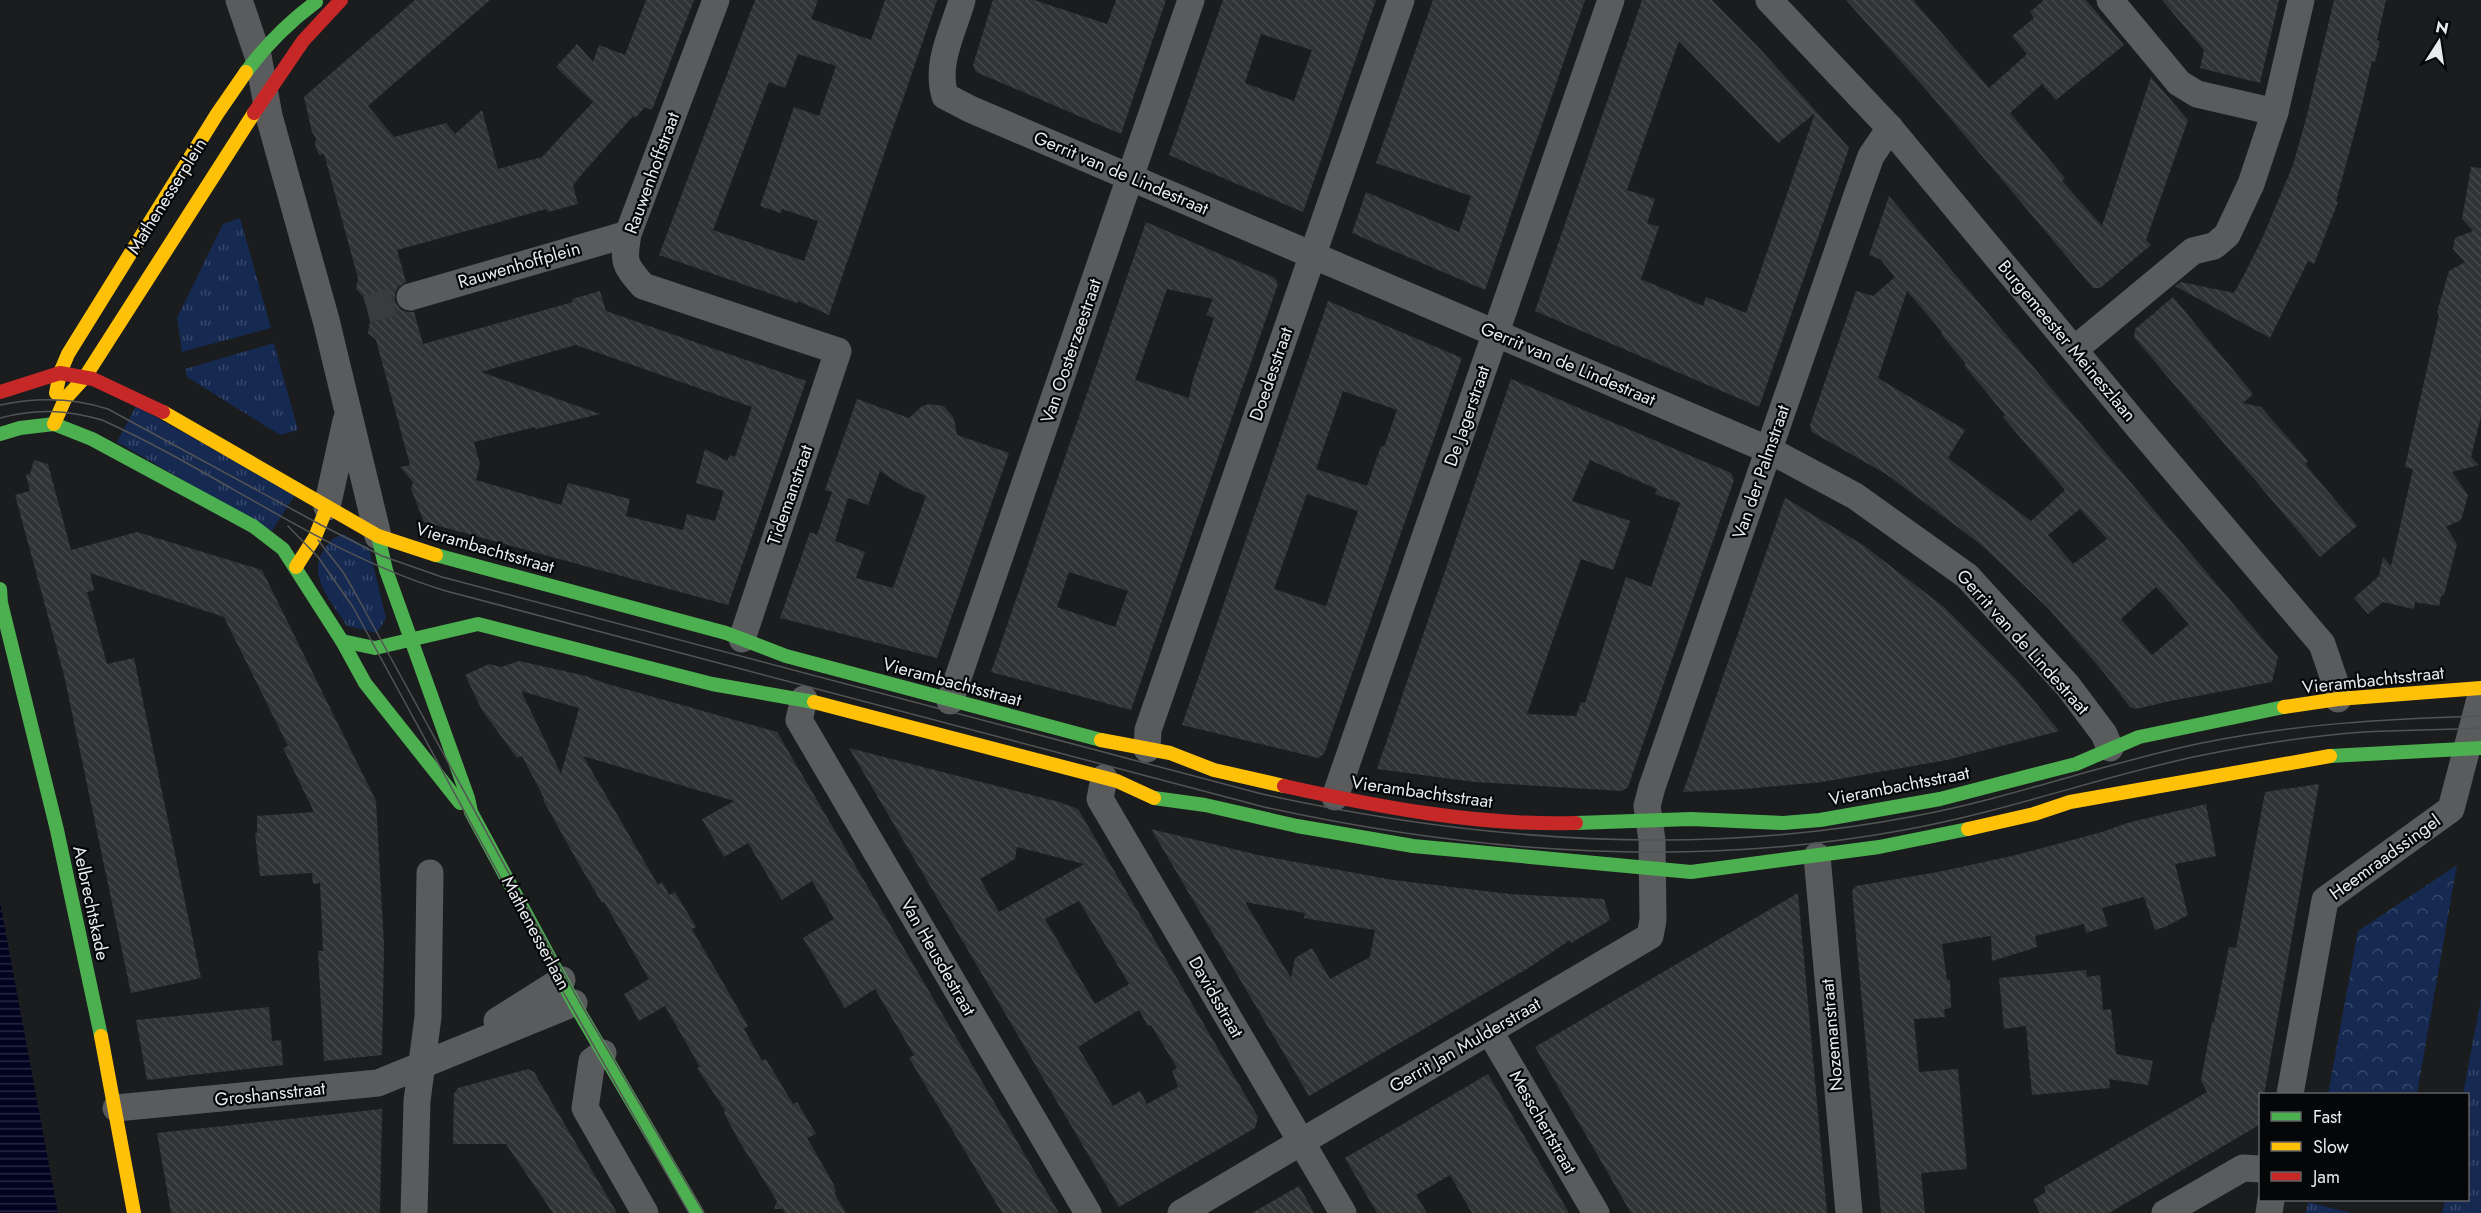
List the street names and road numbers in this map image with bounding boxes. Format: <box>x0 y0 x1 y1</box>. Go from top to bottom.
street label: Rauwenhoffstraat <box>618 108 686 238</box>
street label: Gerrit van de Lindestraat <box>1030 124 1213 222</box>
street label: Mathenesserplein <box>121 133 213 259</box>
street label: Rauwenhoffplein <box>455 235 583 295</box>
street label: Burgemeester Meineszlaan <box>1992 255 2142 427</box>
street label: Van Oosterzeestraat <box>1034 275 1108 427</box>
street label: Gerrit van de Lindestraat <box>1477 315 1660 413</box>
street label: Doedesstraat <box>1243 323 1299 424</box>
street label: De Jagerstraat <box>1438 362 1497 470</box>
street label: Van der Palmstraat <box>1726 401 1796 543</box>
street label: Tidemanstraat <box>761 441 819 548</box>
street label: Vierambachtsstraat <box>413 516 558 580</box>
street label: Gerrit van de Lindestraat <box>1951 564 2096 721</box>
street label: Vierambachtsstraat <box>880 651 1025 713</box>
street label: Vierambachtsstraat <box>2301 660 2446 700</box>
street label: Vierambachtsstraat <box>1827 760 1972 812</box>
street label: Vierambachtsstraat <box>1350 769 1495 815</box>
street label: Heemraadssingel <box>2324 808 2446 906</box>
street label: Aelbrechtskade <box>66 843 116 963</box>
street label: Mathenesserlaan <box>495 871 577 995</box>
street label: Van Heusdestraat <box>894 894 982 1021</box>
street label: Davidsstraat <box>1182 951 1250 1043</box>
street label: Nozemanstraat <box>1814 977 1850 1092</box>
street label: Gerrit Jan Mulderstraat <box>1384 991 1546 1099</box>
street label: Messchertstraat <box>1503 1065 1583 1179</box>
street label: Groshansstraat <box>213 1075 327 1113</box>

